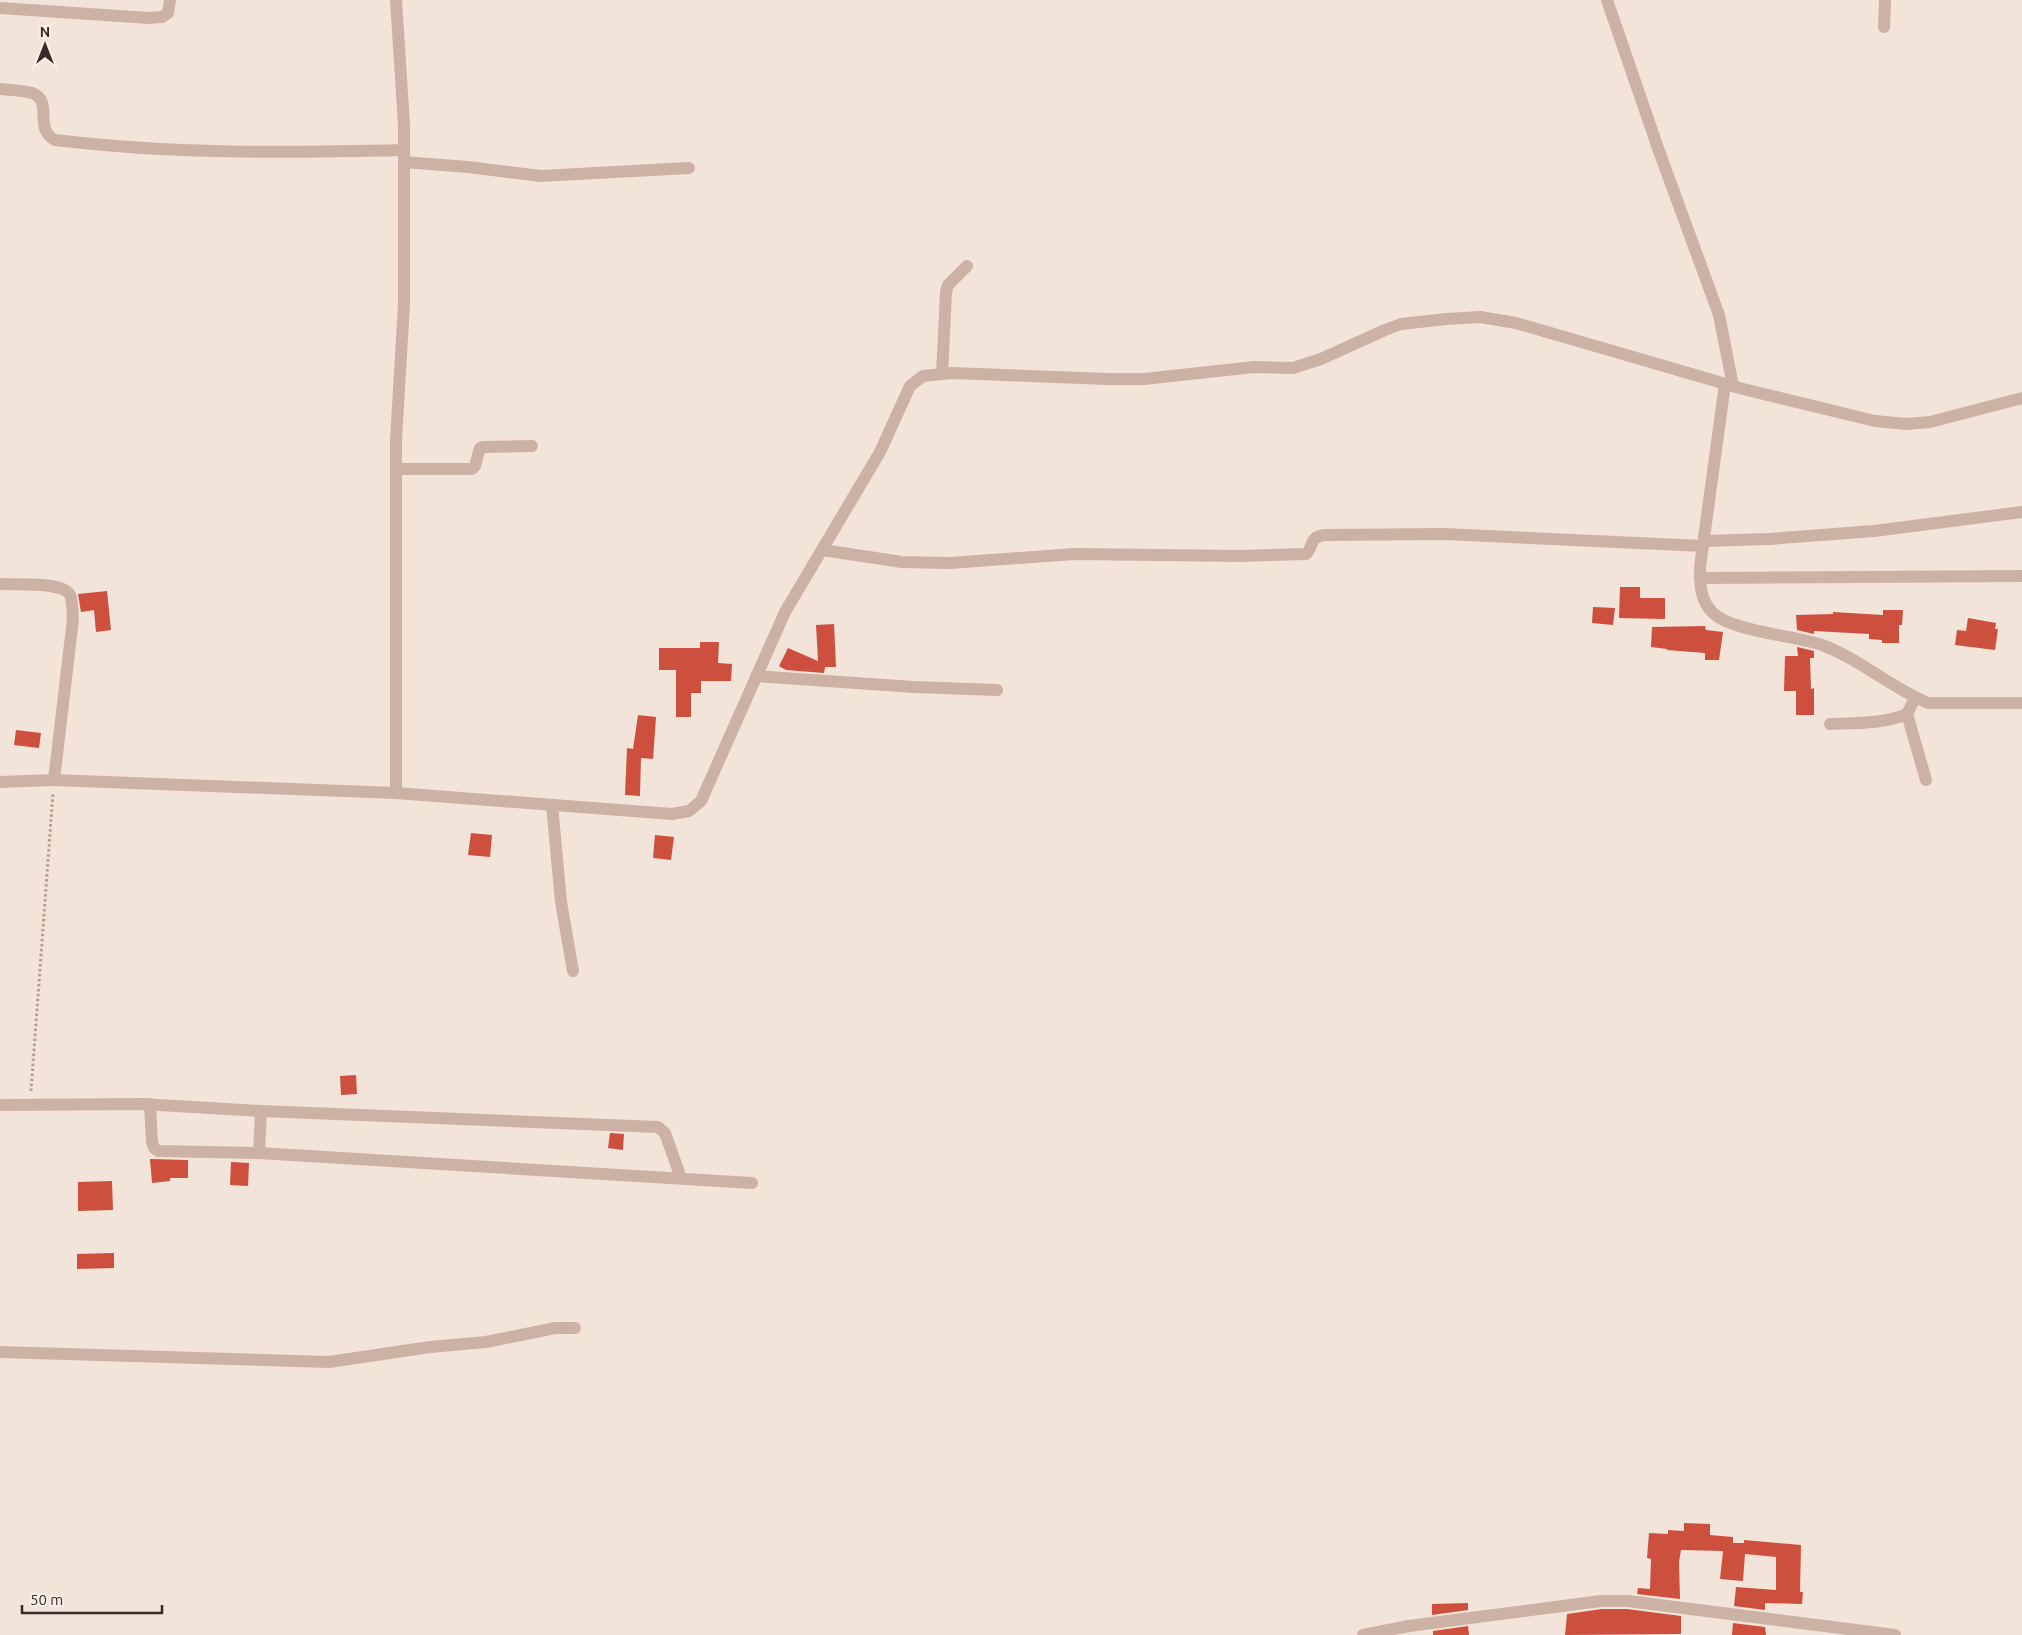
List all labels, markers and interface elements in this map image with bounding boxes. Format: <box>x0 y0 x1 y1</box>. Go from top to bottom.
north arrow <box>20 20 70 70</box>
text: N <box>40 24 50 40</box>
scale bar <box>22 1582 162 1614</box>
text: 50 m <box>30 1591 63 1608</box>

